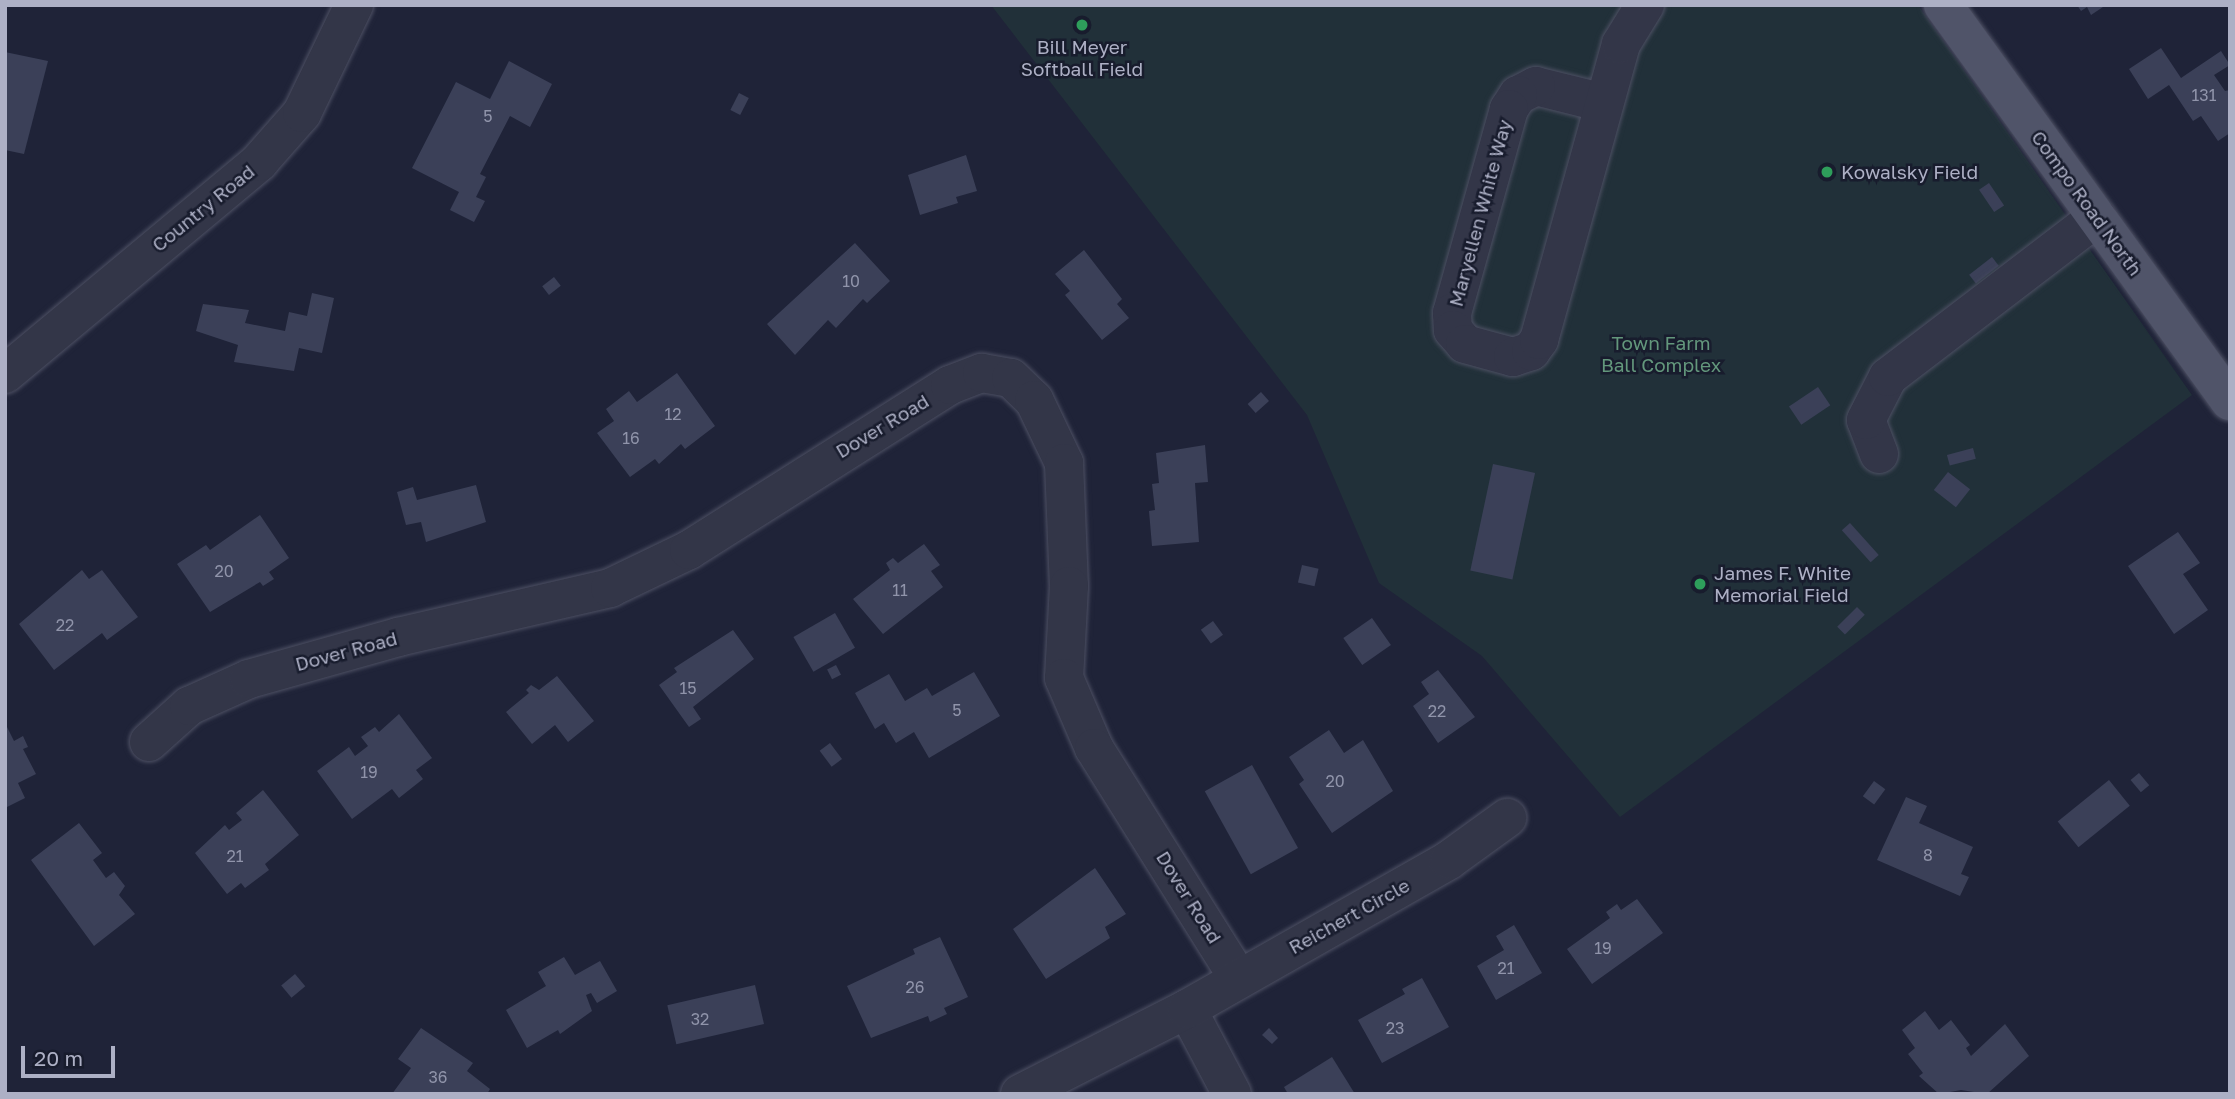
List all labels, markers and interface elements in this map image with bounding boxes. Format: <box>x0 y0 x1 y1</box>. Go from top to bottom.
marker: Bill Meyer Softball Field <box>1074 17 1090 33</box>
place label: Bill Meyer Softball Field <box>1021 36 1143 80</box>
house number: 131 <box>2192 85 2216 105</box>
house number: 5 <box>483 106 493 126</box>
street label: Maryellen White Way <box>1444 117 1516 309</box>
street label: Compo Road North <box>2027 126 2147 280</box>
street label: Country Road <box>147 160 259 256</box>
place label: Kowalsky Field <box>1841 161 1978 183</box>
marker: Kowalsky Field <box>1819 164 1835 180</box>
house number: 10 <box>842 271 860 291</box>
park label: Town Farm Ball Complex <box>1601 332 1721 376</box>
street label: Dover Road <box>831 389 933 463</box>
house number: 12 <box>664 404 682 424</box>
house number: 16 <box>622 428 640 448</box>
house number: 20 <box>214 561 234 581</box>
place label: James F. White Memorial Field <box>1714 562 1851 606</box>
marker: James F. White Memorial Field <box>1692 576 1708 592</box>
house number: 11 <box>892 580 908 600</box>
house number: 22 <box>56 615 74 635</box>
street label: Dover Road <box>293 626 399 676</box>
house number: 15 <box>679 678 697 698</box>
house number: 5 <box>952 700 962 720</box>
house number: 22 <box>1428 701 1446 721</box>
house number: 19 <box>360 762 378 782</box>
house number: 20 <box>1325 771 1345 791</box>
house number: 8 <box>1923 845 1933 865</box>
house number: 21 <box>226 846 244 866</box>
street label: Dover Road <box>1152 847 1226 947</box>
street label: Reichert Circle <box>1285 873 1413 959</box>
house number: 19 <box>1594 938 1612 958</box>
house number: 21 <box>1497 958 1515 978</box>
house number: 26 <box>906 977 924 997</box>
house number: 32 <box>691 1009 709 1029</box>
house number: 23 <box>1386 1018 1404 1038</box>
scale bar <box>24 1032 119 1076</box>
text: 20 m <box>34 1045 83 1071</box>
house number: 36 <box>428 1067 448 1087</box>

